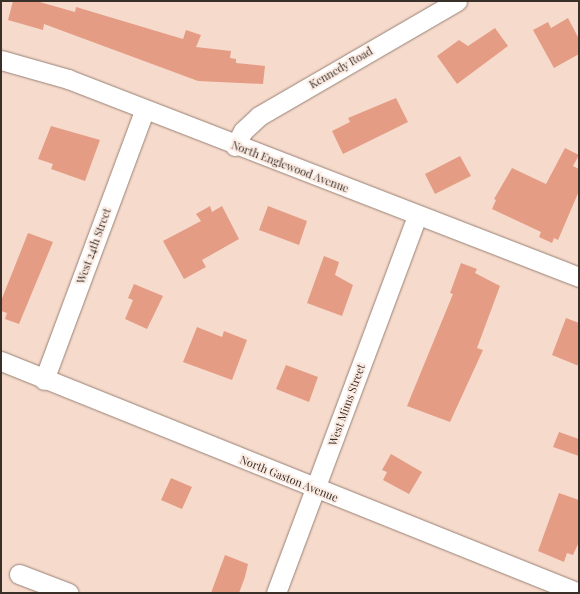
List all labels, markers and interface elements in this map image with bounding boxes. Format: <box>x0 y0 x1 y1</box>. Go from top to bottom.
street label: Kennedy Road <box>307 44 375 92</box>
street label: North Englewood Avenue <box>229 138 351 196</box>
street label: West 24th Street <box>74 206 114 286</box>
street label: West Mims Street <box>326 362 368 448</box>
street label: North Gaston Avenue <box>238 453 340 505</box>

